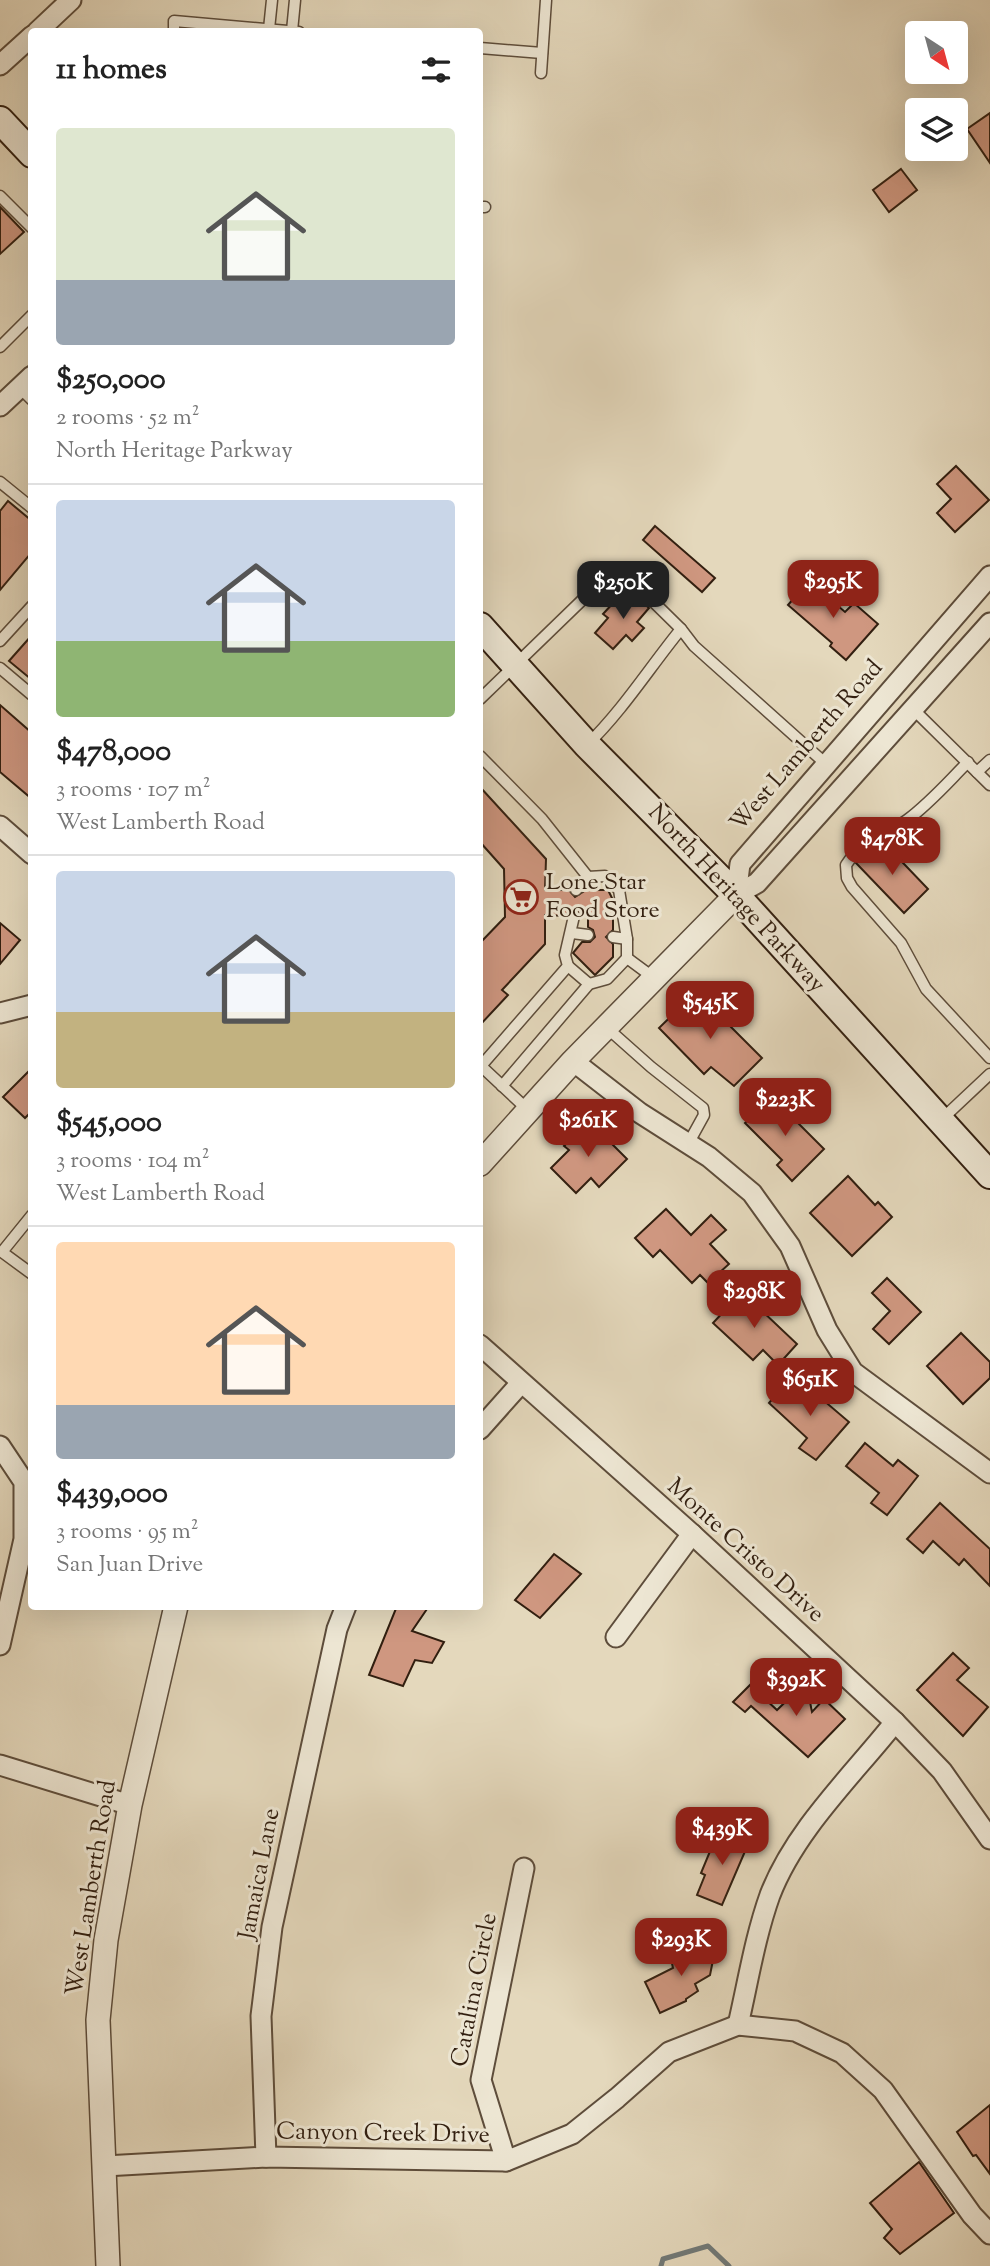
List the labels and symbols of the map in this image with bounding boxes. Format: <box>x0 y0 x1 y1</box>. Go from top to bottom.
north arrow <box>905 21 968 84</box>
pin: $295K <box>784 560 882 620</box>
pin: $250K <box>574 562 672 621</box>
street label: West Lamberth Road <box>723 652 892 839</box>
street label: North Heritage Parkway <box>639 797 833 1001</box>
pin: $478K <box>843 818 941 877</box>
place label: Lone Star Food Store <box>546 866 660 928</box>
supermarket icon: Lone Star Food Store <box>502 878 540 916</box>
pin: $545K <box>661 982 759 1041</box>
pin: $223K <box>736 1078 834 1138</box>
pin: $261K <box>539 1100 637 1159</box>
pin: $298K <box>705 1270 803 1330</box>
pin: $651K <box>761 1358 859 1418</box>
street label: Monte Cristo Drive <box>659 1471 831 1631</box>
pin: $392K <box>747 1658 845 1718</box>
street label: West Lamberth Road <box>58 1777 126 1998</box>
street label: Jamaica Lane <box>230 1805 289 1945</box>
pin: $439K <box>673 1808 771 1867</box>
street label: Catalina Circle <box>443 1910 507 2070</box>
pin: $293K <box>632 1918 730 1978</box>
street label: Canyon Creek Drive <box>276 2115 490 2153</box>

